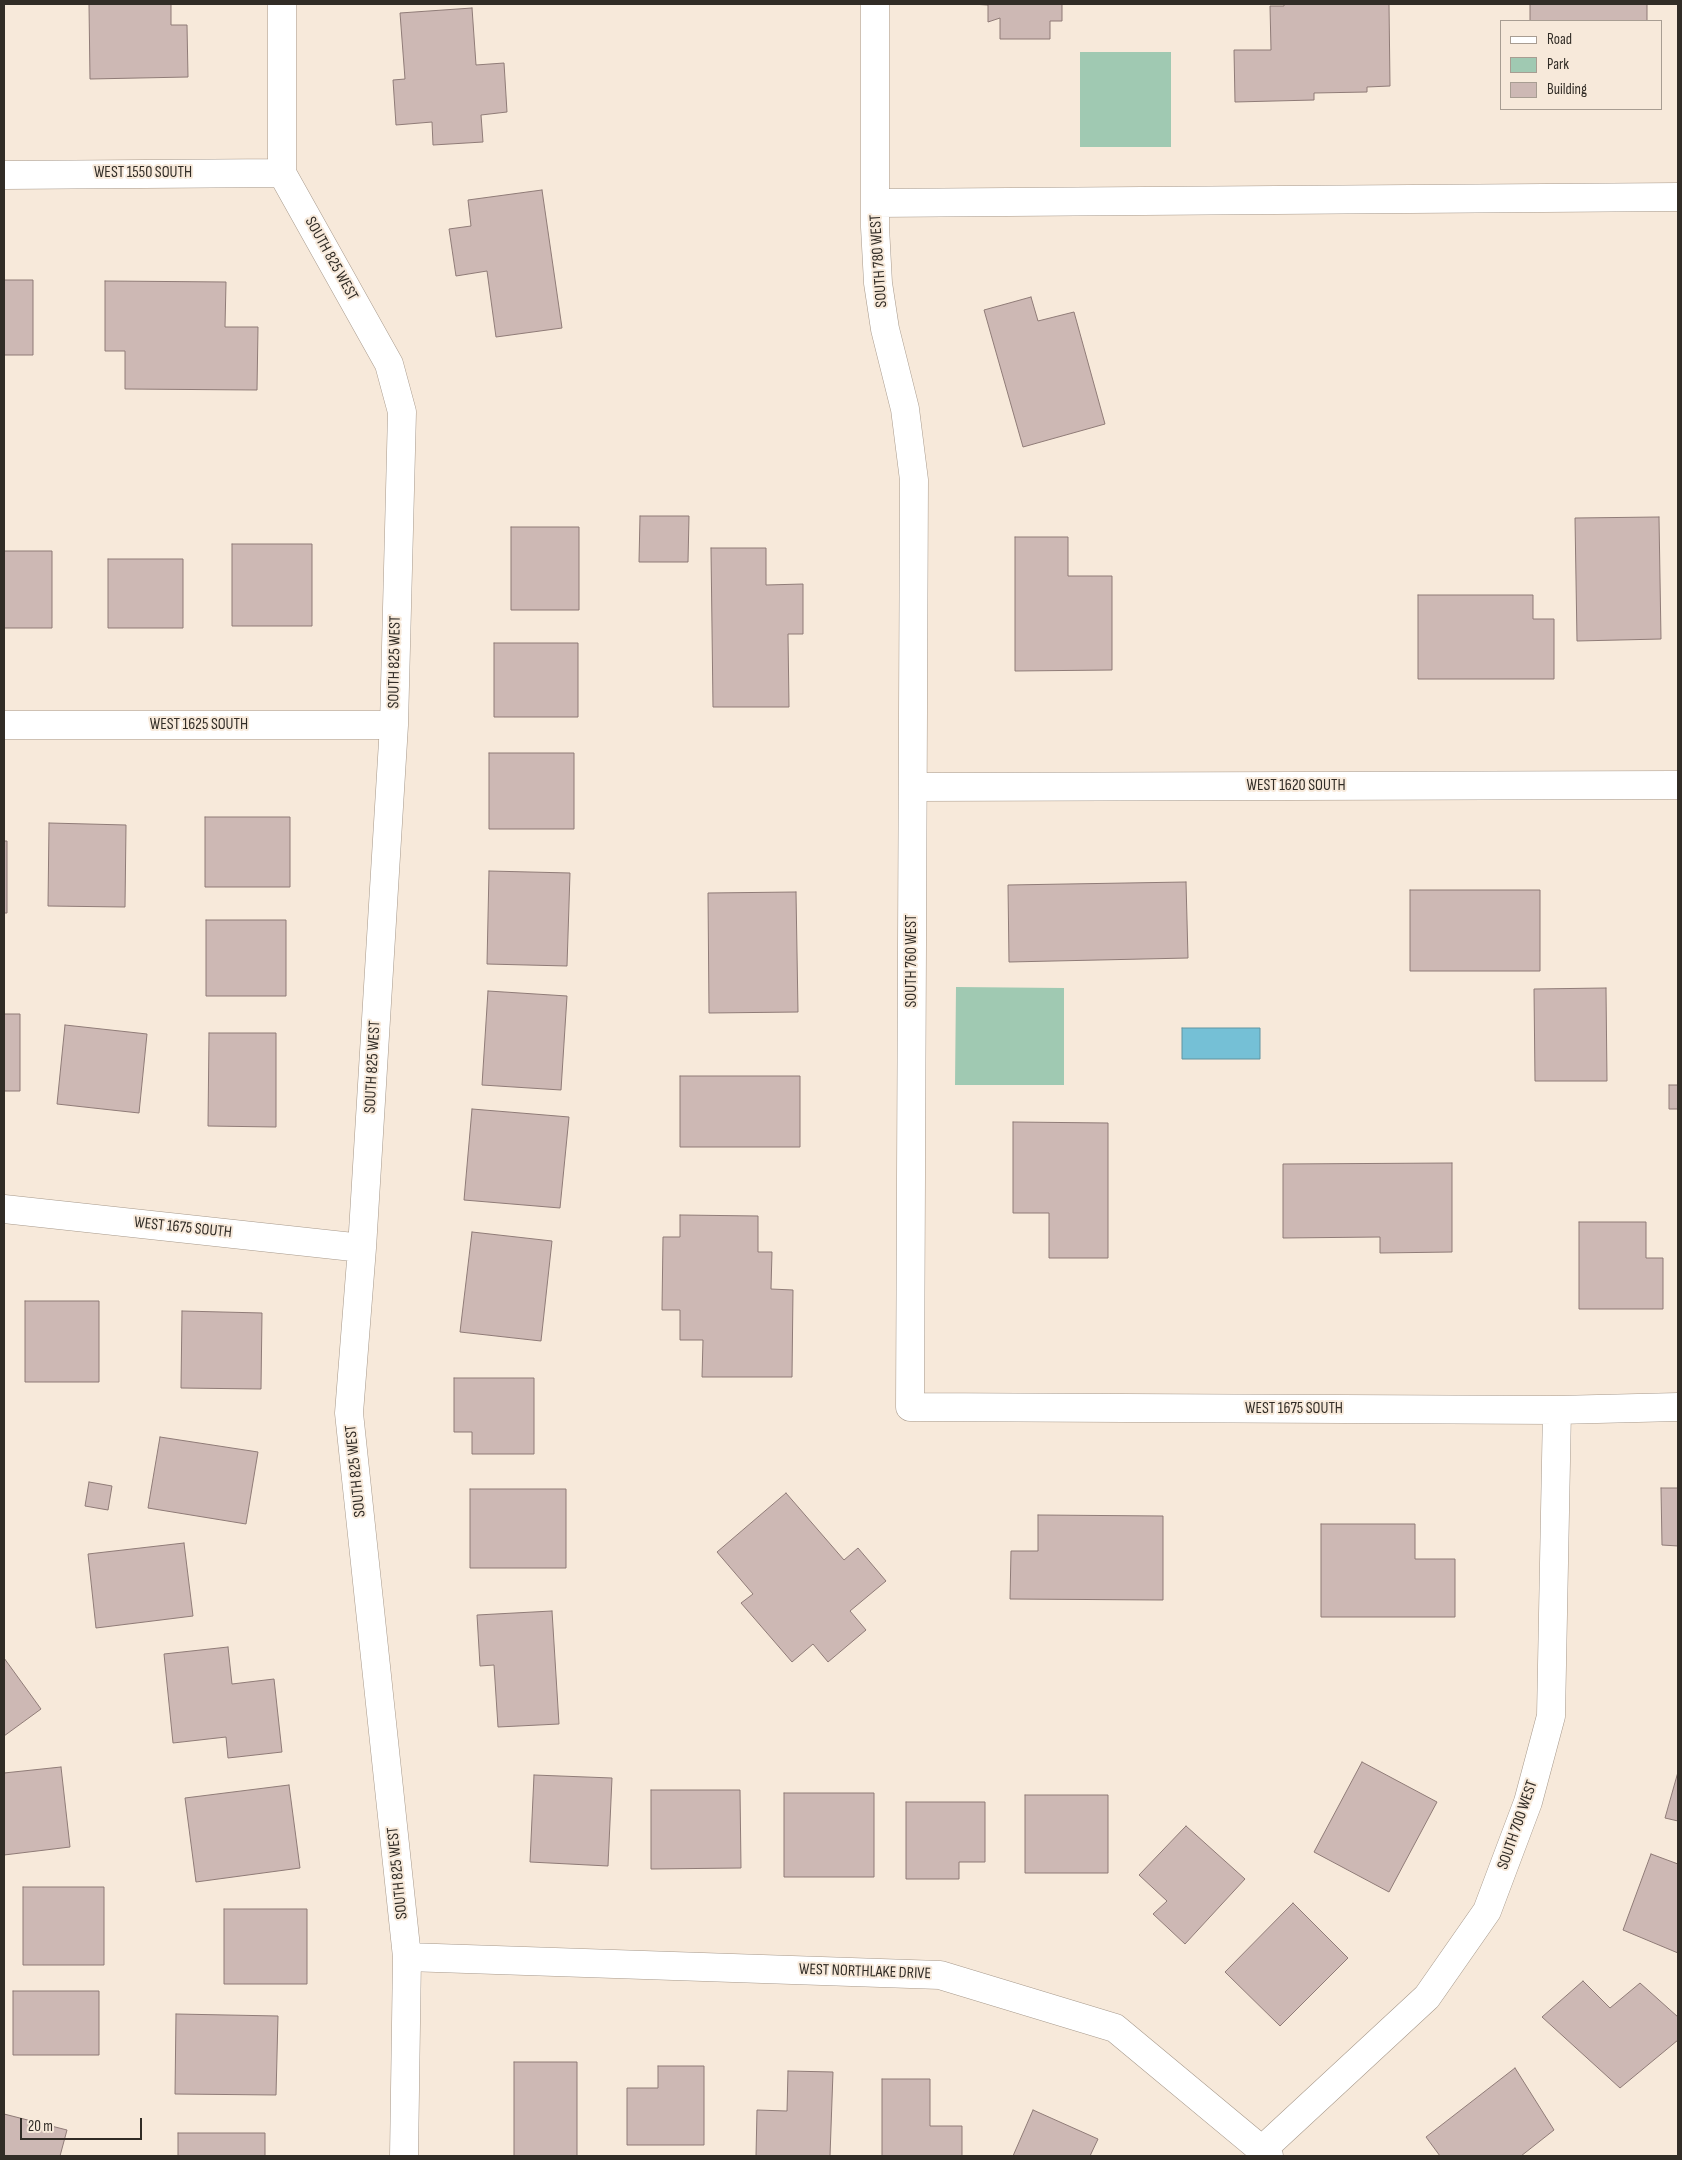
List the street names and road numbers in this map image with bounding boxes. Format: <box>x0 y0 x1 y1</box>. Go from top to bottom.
street label: WEST 1550 SOUTH <box>94 163 192 183</box>
street label: SOUTH 825 WEST <box>300 214 362 304</box>
street label: SOUTH 780 WEST <box>866 214 892 308</box>
street label: SOUTH 825 WEST <box>385 615 405 709</box>
street label: WEST 1625 SOUTH <box>150 715 248 735</box>
street label: WEST 1620 SOUTH <box>1246 776 1346 796</box>
street label: SOUTH 760 WEST <box>902 914 922 1008</box>
street label: SOUTH 825 WEST <box>361 1020 385 1114</box>
street label: WEST 1675 SOUTH <box>133 1213 233 1243</box>
street label: WEST 1675 SOUTH <box>1245 1399 1343 1419</box>
street label: SOUTH 825 WEST <box>342 1424 370 1518</box>
street label: SOUTH 700 WEST <box>1494 1778 1542 1872</box>
street label: SOUTH 825 WEST <box>384 1826 412 1920</box>
street label: WEST NORTHLAKE DRIVE <box>799 1960 931 1984</box>

